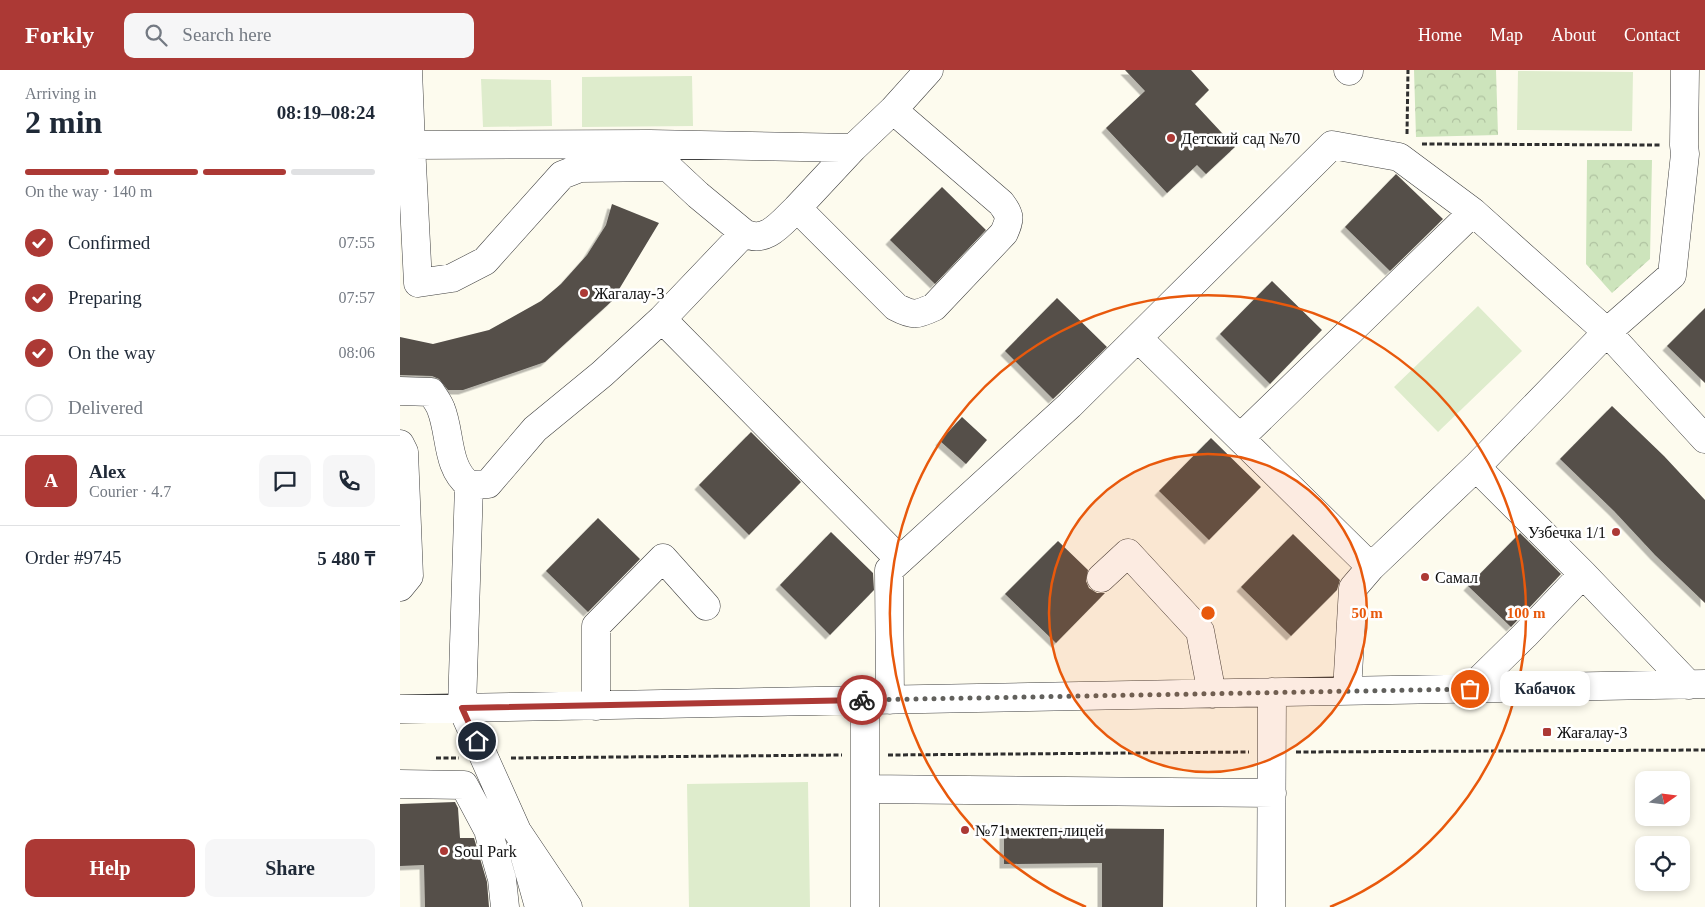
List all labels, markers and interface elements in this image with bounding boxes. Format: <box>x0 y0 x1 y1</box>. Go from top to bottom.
search box <box>124 13 474 58</box>
icon: search <box>142 21 170 49</box>
text: Forkly <box>25 22 94 48</box>
text: Search here <box>182 24 271 45</box>
text: Home <box>1418 25 1462 45</box>
text: Map <box>1490 25 1523 45</box>
text: About <box>1551 25 1596 45</box>
text: Contact <box>1624 25 1680 45</box>
text: Arriving in <box>25 85 97 102</box>
text: 08:19–08:24 <box>277 102 375 123</box>
text: 2 min <box>25 104 102 140</box>
place label: Детский сад №70 <box>1181 130 1300 148</box>
marker: Детский сад №70 <box>1165 132 1177 144</box>
text: On the way · 140 m <box>25 183 153 200</box>
icon: check <box>25 229 53 257</box>
text: Confirmed <box>68 232 150 253</box>
text: 07:55 <box>339 234 375 251</box>
icon: check <box>25 284 53 312</box>
place label: Жагалау-3 <box>594 285 664 303</box>
text: Preparing <box>68 287 142 308</box>
marker: Жагалау-3 <box>578 287 590 299</box>
text: 07:57 <box>339 289 375 306</box>
icon: check <box>25 339 53 367</box>
text: On the way <box>68 342 156 363</box>
text: 08:06 <box>339 344 375 361</box>
text: Delivered <box>68 397 143 418</box>
button: chat <box>259 455 311 507</box>
button: phone <box>323 455 375 507</box>
text: Alex <box>89 461 126 482</box>
text: A <box>44 470 58 491</box>
text: Courier · 4.7 <box>89 483 171 500</box>
place label: Узбечка 1/1 <box>1528 524 1606 541</box>
marker: Узбечка 1/1 <box>1610 526 1622 538</box>
text: Order #9745 <box>25 547 122 568</box>
text: 5 480 ₸ <box>317 548 375 569</box>
place label: Самал <box>1435 569 1478 586</box>
marker: Самал <box>1419 571 1431 583</box>
centre of rings <box>1199 604 1217 622</box>
text: 50 m <box>1351 605 1383 621</box>
text: 100 m <box>1507 605 1546 621</box>
pin <box>1449 668 1491 710</box>
callout: Кабачок <box>1500 672 1590 706</box>
courier <box>837 675 887 725</box>
icon: bag <box>1456 675 1484 703</box>
text: Кабачок <box>1515 680 1576 697</box>
icon: bike <box>848 686 876 714</box>
pin <box>456 720 498 762</box>
place label: Жағалау-3 <box>1557 724 1627 742</box>
marker: Жағалау-3 <box>1541 726 1553 738</box>
icon: home <box>463 727 491 755</box>
north arrow <box>1635 771 1690 826</box>
map controls <box>1635 771 1690 891</box>
place label: №71 мектеп-лицей <box>975 822 1104 840</box>
marker: №71 мектеп-лицей <box>959 824 971 836</box>
button: locate <box>1635 836 1690 891</box>
button: Help <box>25 839 195 897</box>
button: Share <box>205 839 375 897</box>
place label: Soul Park <box>454 843 517 860</box>
marker: Soul Park <box>438 845 450 857</box>

